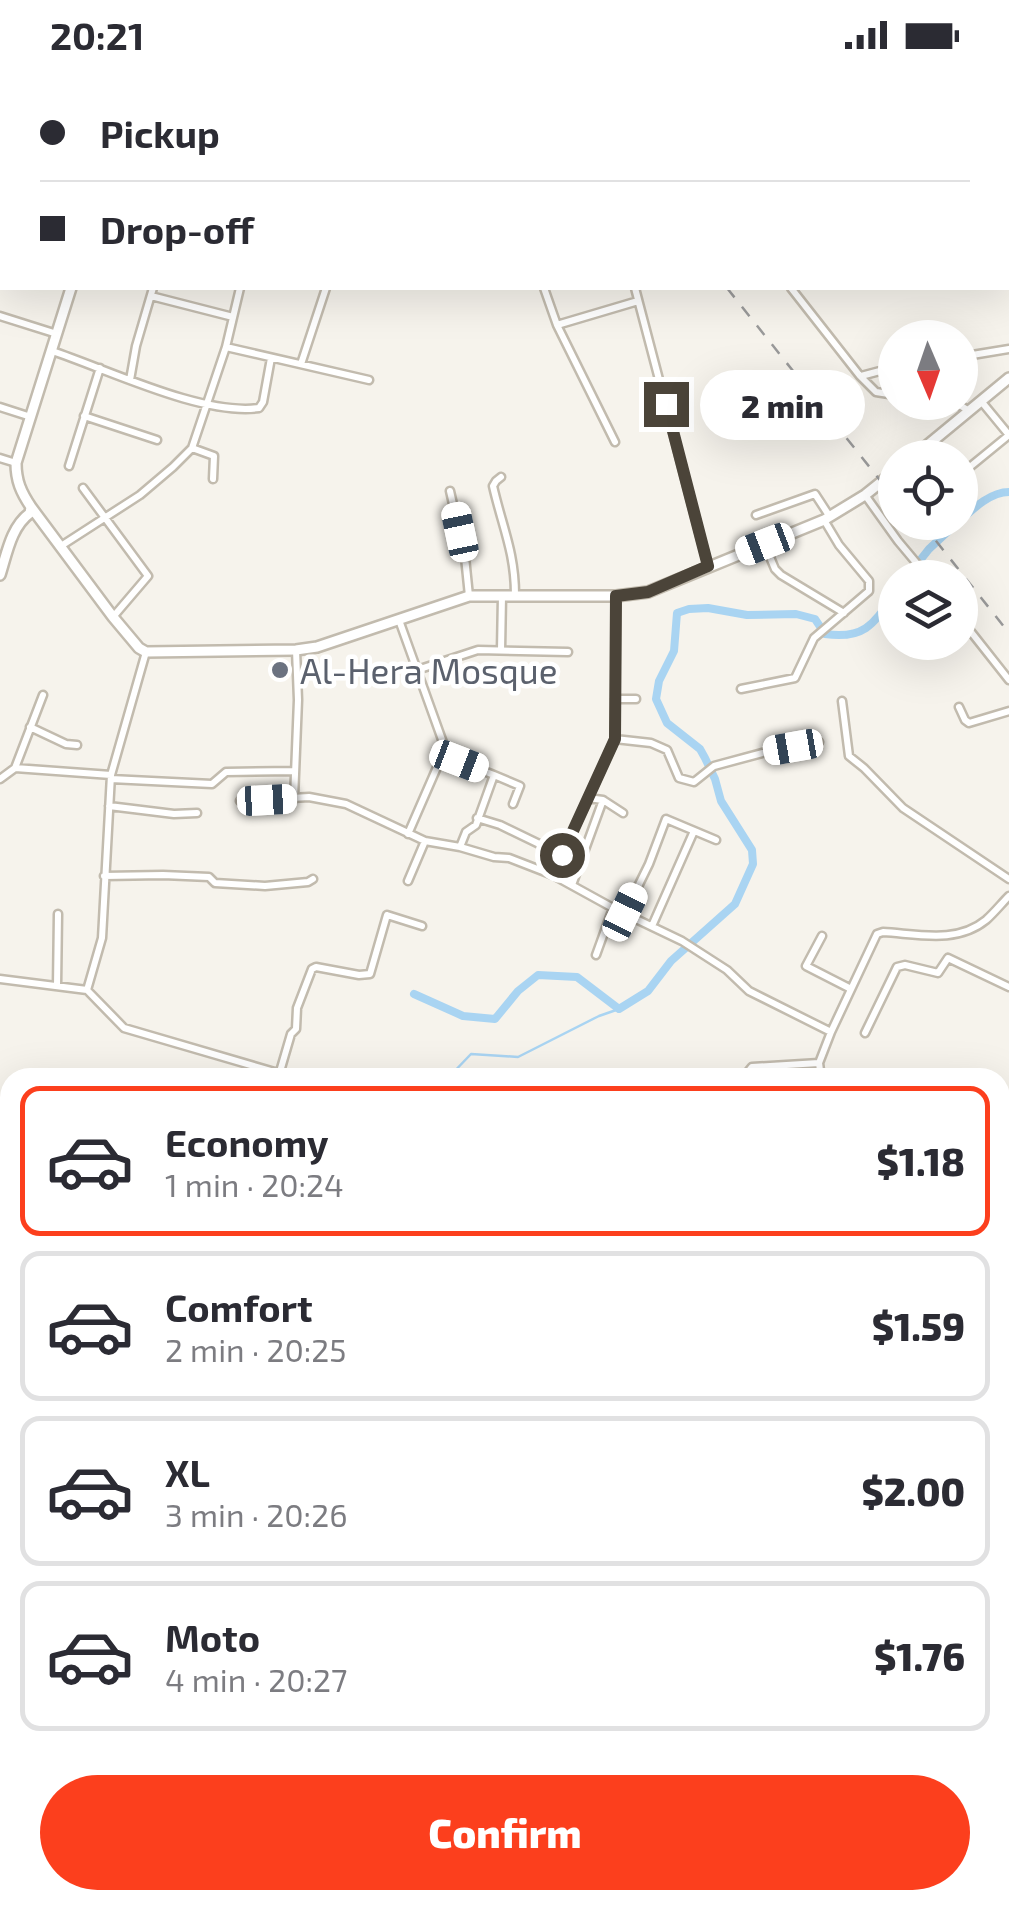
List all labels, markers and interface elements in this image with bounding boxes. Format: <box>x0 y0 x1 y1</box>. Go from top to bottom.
text: 20:21 <box>50 12 144 58</box>
text: Pickup <box>100 110 220 156</box>
text: Drop-off <box>100 206 254 252</box>
north arrow <box>878 320 978 420</box>
map controls <box>878 320 978 660</box>
callout: 2 min <box>701 369 866 439</box>
route end <box>644 382 689 427</box>
text: 2 min <box>741 386 824 424</box>
button: locate <box>878 440 978 540</box>
car <box>439 500 481 564</box>
car <box>732 519 798 569</box>
button: layers <box>878 560 978 660</box>
place label: Al-Hera Mosque <box>300 649 558 691</box>
marker: Al-Hera Mosque <box>269 659 291 681</box>
car <box>761 727 825 767</box>
car <box>426 736 492 786</box>
car <box>236 783 298 817</box>
route start <box>540 833 585 878</box>
car <box>598 878 652 946</box>
icon: car <box>45 1116 135 1206</box>
text: Economy <box>165 1119 329 1165</box>
text: $1.18 <box>876 1138 965 1184</box>
text: 1 min · 20:24 <box>165 1165 344 1203</box>
icon: car <box>45 1281 135 1371</box>
text: Comfort <box>165 1284 313 1330</box>
text: $1.59 <box>872 1303 965 1349</box>
text: 2 min · 20:25 <box>165 1330 346 1368</box>
icon: car <box>45 1446 135 1536</box>
text: XL <box>165 1449 210 1495</box>
text: $2.00 <box>862 1468 965 1514</box>
text: 3 min · 20:26 <box>165 1495 347 1533</box>
icon: car <box>45 1611 135 1701</box>
text: Moto <box>165 1614 260 1660</box>
text: $1.76 <box>874 1633 965 1679</box>
text: 4 min · 20:27 <box>165 1660 347 1698</box>
button: Confirm <box>40 1775 970 1890</box>

